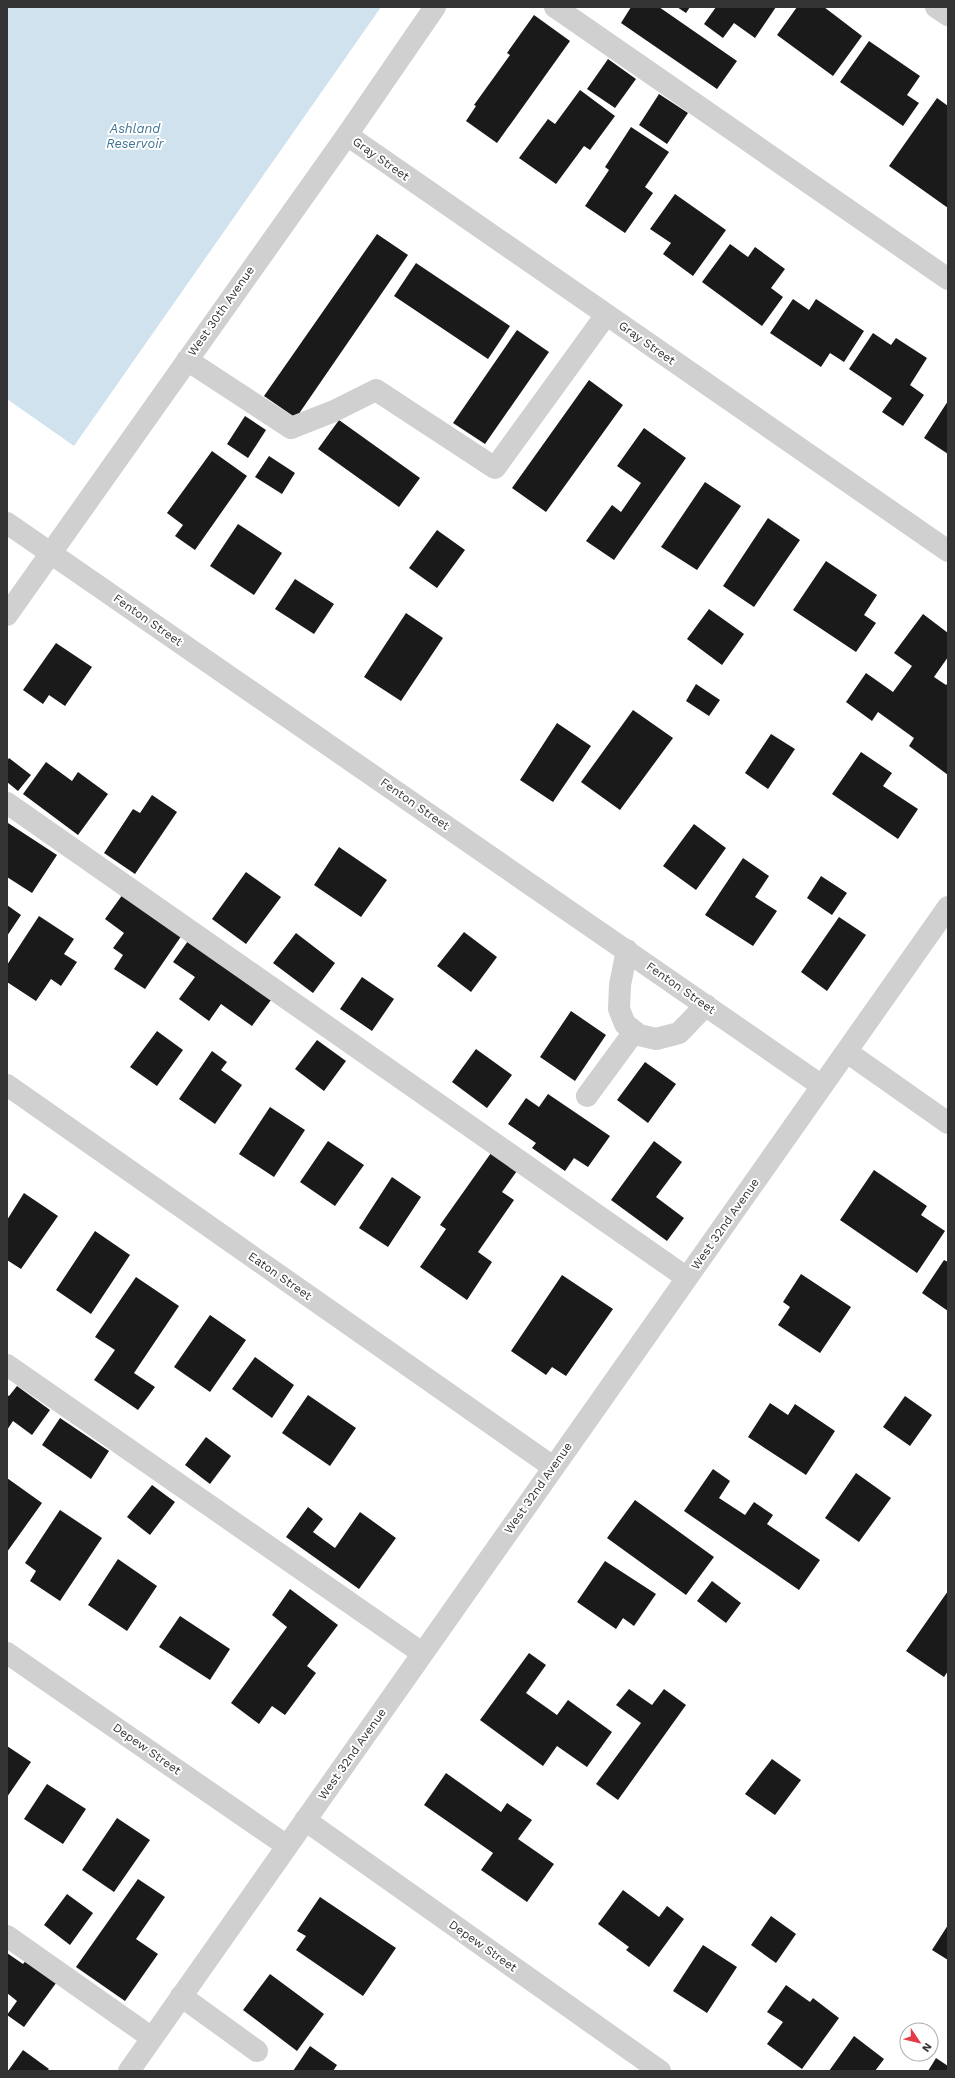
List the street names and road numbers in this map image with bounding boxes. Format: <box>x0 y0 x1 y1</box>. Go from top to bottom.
street label: Gray Street <box>350 134 412 184</box>
street label: West 30th Avenue <box>185 263 257 359</box>
street label: Gray Street <box>616 318 678 368</box>
street label: Fenton Street <box>111 591 185 649</box>
street label: Fenton Street <box>378 775 452 833</box>
street label: Fenton Street <box>644 959 718 1017</box>
street label: West 32nd Avenue <box>688 1175 762 1272</box>
street label: Eaton Street <box>246 1249 314 1303</box>
street label: West 32nd Avenue <box>501 1439 575 1536</box>
street label: West 32nd Avenue <box>315 1705 389 1802</box>
street label: Depew Street <box>110 1720 184 1778</box>
street label: Depew Street <box>446 1917 520 1975</box>

